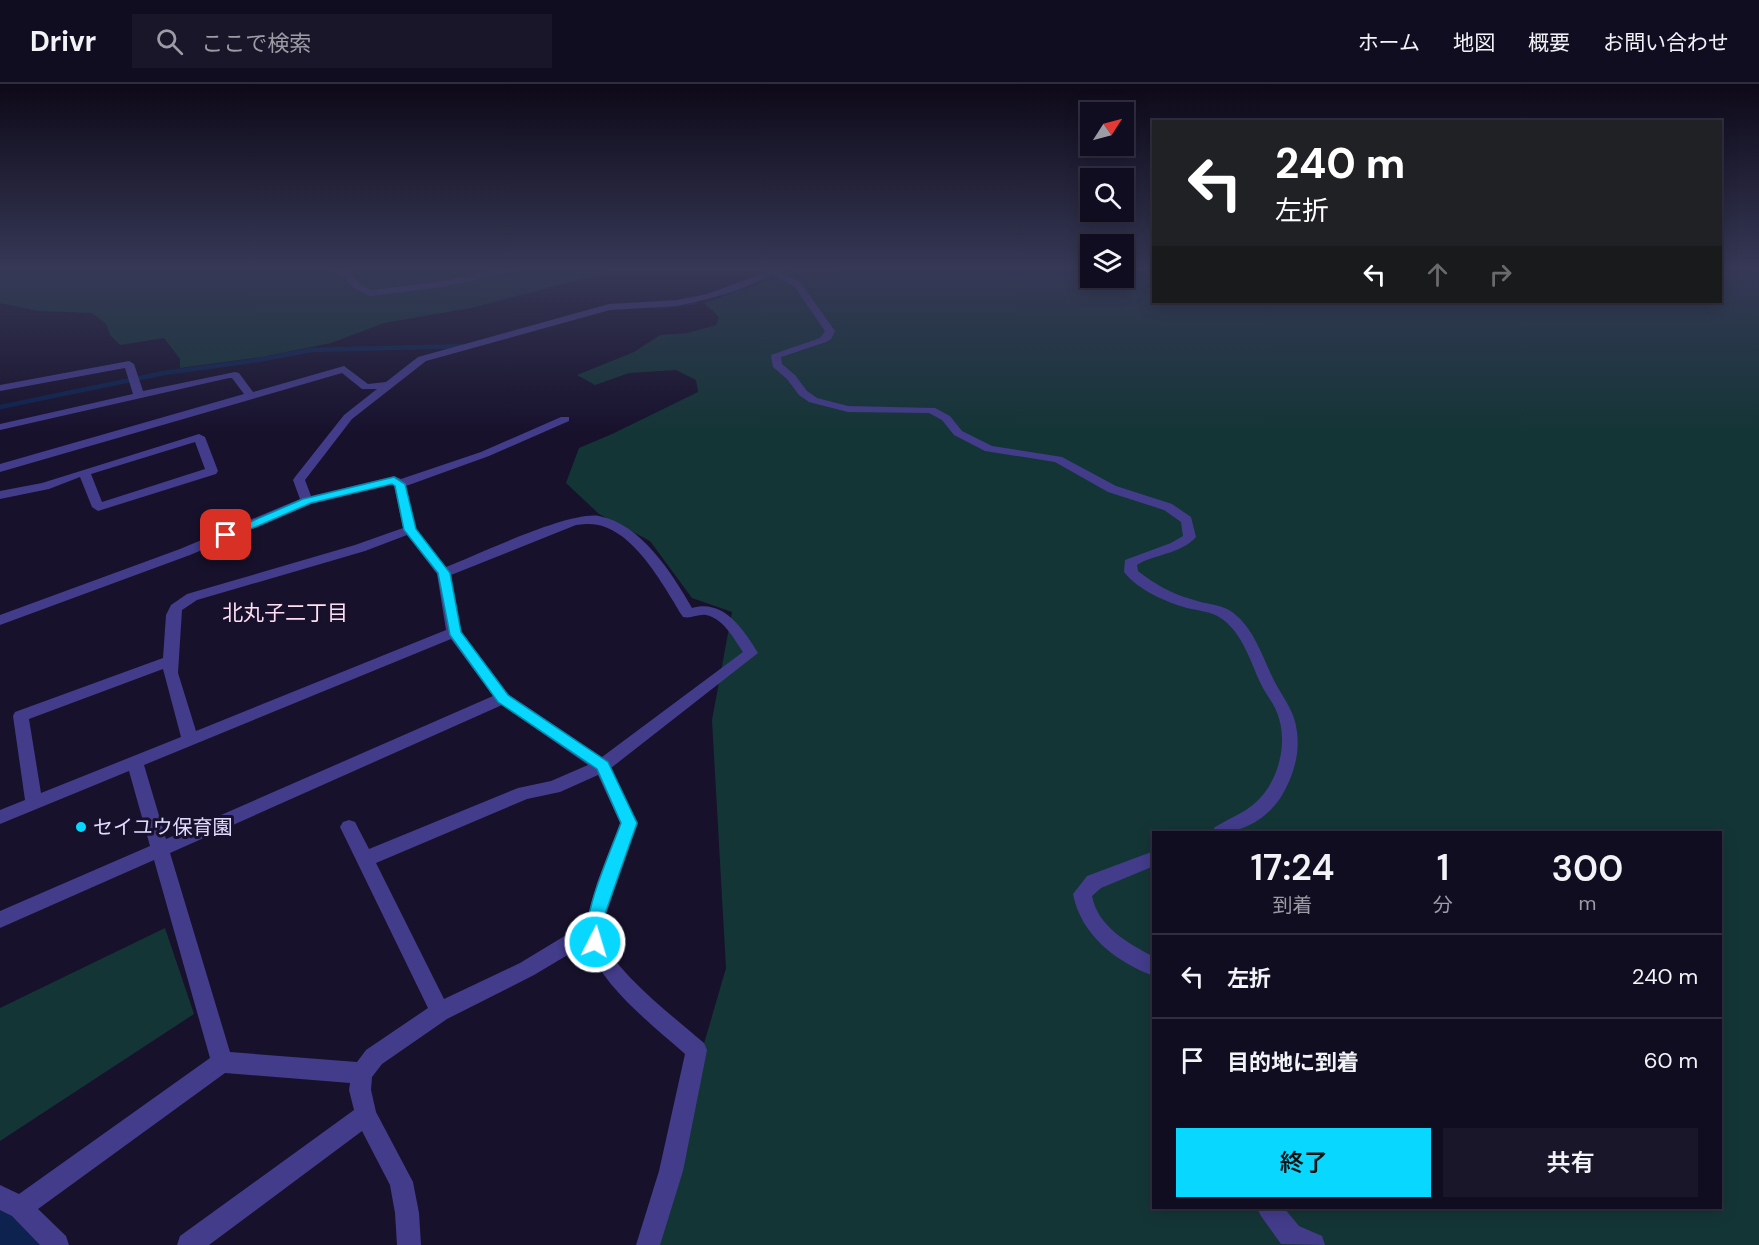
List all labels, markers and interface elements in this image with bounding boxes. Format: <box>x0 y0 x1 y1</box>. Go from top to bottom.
search box <box>132 14 552 68</box>
text: Drivr <box>30 23 96 60</box>
icon: search <box>153 25 186 58</box>
text: ここで検索 <box>201 29 311 58</box>
text: ホーム <box>1358 29 1420 57</box>
text: 地図 <box>1453 29 1495 57</box>
text: 概要 <box>1528 29 1570 57</box>
text: お問い合わせ <box>1603 29 1729 57</box>
north arrow <box>1080 102 1134 156</box>
map controls <box>1080 102 1134 288</box>
text: 240 m <box>1275 136 1405 191</box>
icon: left <box>1176 144 1254 222</box>
button: search <box>1080 168 1134 222</box>
text: 左折 <box>1275 193 1329 228</box>
button: layers <box>1080 234 1134 288</box>
icon: left <box>1358 258 1391 291</box>
icon: ahead <box>1421 258 1454 291</box>
icon: right <box>1484 258 1517 291</box>
pin <box>200 509 251 560</box>
icon: arrive <box>209 518 242 551</box>
district label: 北丸子二丁目 <box>222 599 348 627</box>
place label: セイユウ保育園 <box>93 814 233 840</box>
marker: セイユウ保育園 <box>74 820 88 834</box>
text: 17:24 <box>1251 844 1334 891</box>
text: 1 <box>1437 844 1449 891</box>
text: 300 <box>1552 845 1623 892</box>
text: m <box>1579 890 1596 916</box>
text: 到着 <box>1272 892 1312 918</box>
text: 分 <box>1433 892 1453 918</box>
position arrow <box>563 910 627 974</box>
icon: left <box>1176 960 1209 993</box>
text: 240 m <box>1632 962 1698 991</box>
text: 左折 <box>1227 964 1271 993</box>
icon: arrive <box>1176 1044 1209 1077</box>
text: 60 m <box>1644 1046 1698 1075</box>
text: 目的地に到着 <box>1227 1048 1359 1077</box>
button: 終了 <box>1176 1128 1431 1197</box>
button: 共有 <box>1443 1128 1698 1197</box>

